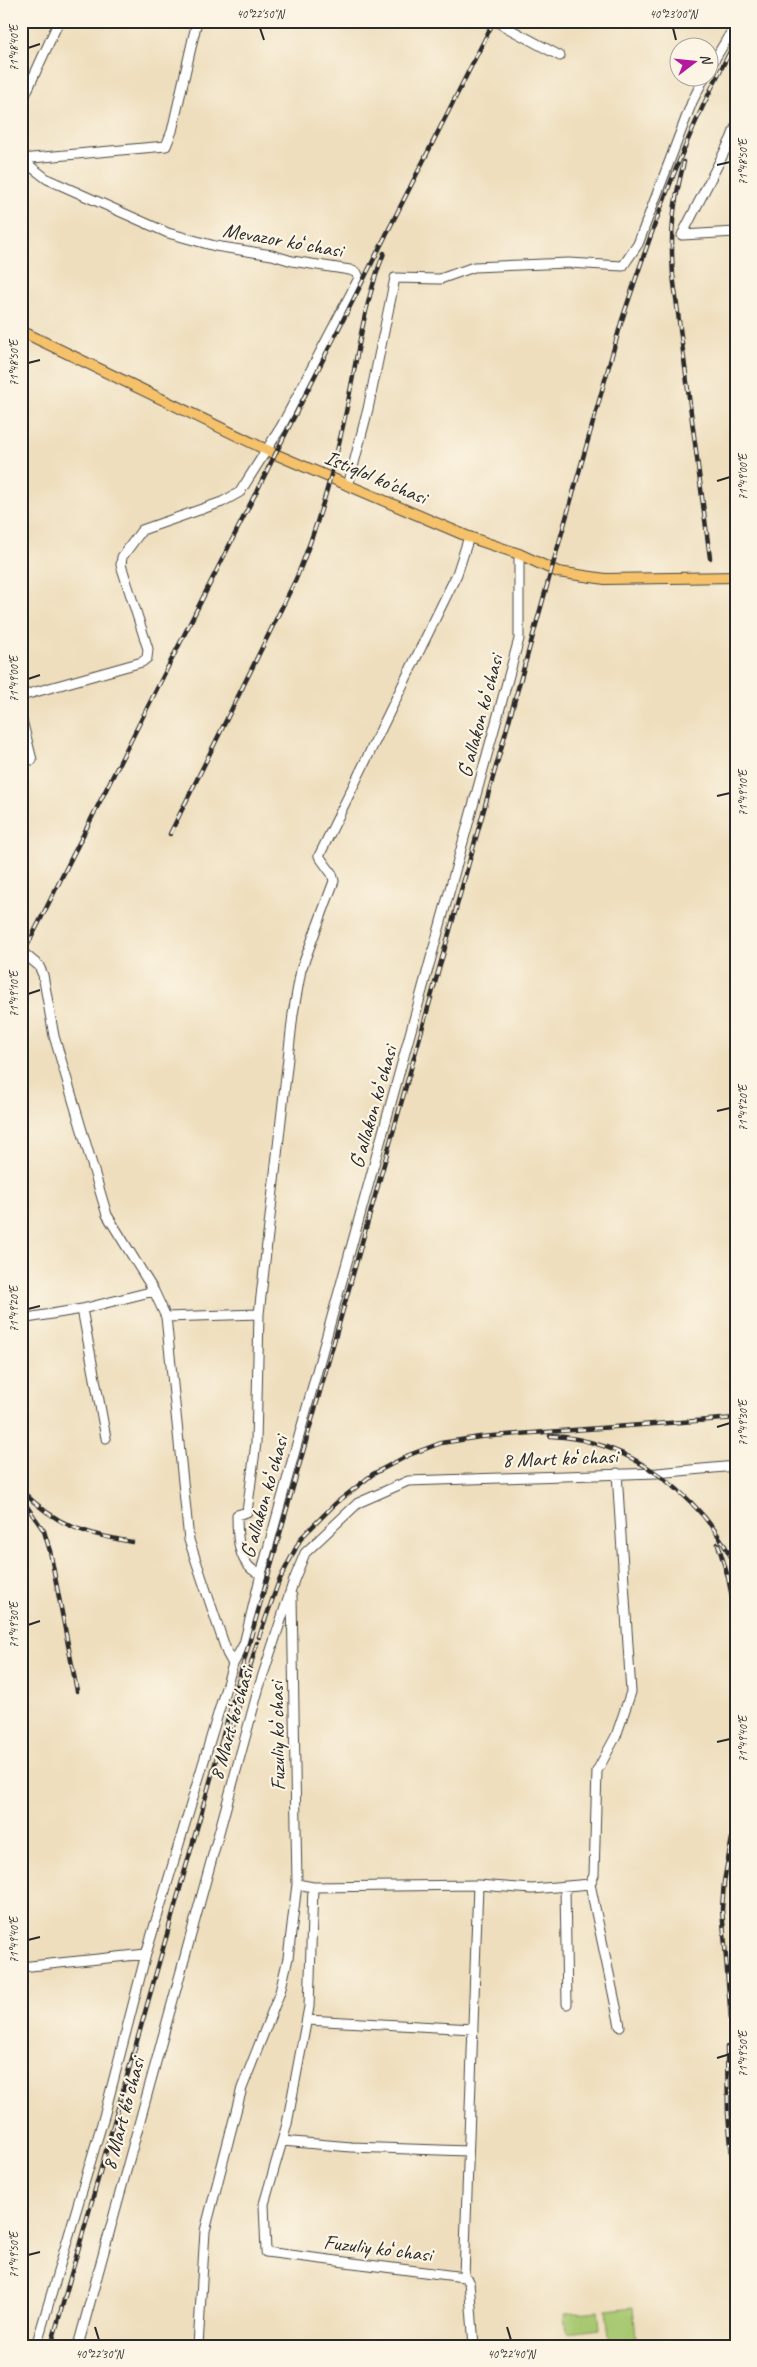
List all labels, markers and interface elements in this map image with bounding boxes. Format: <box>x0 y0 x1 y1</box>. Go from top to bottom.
text: 40°22'50"N <box>236 6 285 22</box>
text: 40°23'00"N <box>649 6 698 22</box>
text: 71°48'40"E <box>6 23 22 71</box>
north arrow <box>670 38 720 88</box>
text: N <box>697 52 716 67</box>
text: 71°48'50"E <box>735 137 751 185</box>
street label: Mevazor koʻchasi <box>221 217 348 264</box>
text: 71°48'50"E <box>6 338 22 386</box>
street label: Istiqlol ko'chasi <box>321 444 434 511</box>
text: 71°49'00"E <box>735 452 751 500</box>
street label: Gʻallakon koʻchasi <box>451 649 510 780</box>
text: 71°49'00"E <box>6 654 22 702</box>
text: 71°49'10"E <box>735 768 751 816</box>
text: 71°49'10"E <box>6 969 22 1017</box>
street label: Gʻallakon koʻchasi <box>343 1040 404 1171</box>
text: 71°49'20"E <box>735 1083 751 1131</box>
text: 71°49'20"E <box>6 1284 22 1332</box>
text: 71°49'30"E <box>735 1398 751 1446</box>
street label: Gʻallakon koʻchasi <box>234 1430 295 1561</box>
street label: 8 Mart koʻchasi <box>502 1443 621 1473</box>
text: 71°49'30"E <box>6 1600 22 1648</box>
street label: 8 Mart koʻchasi <box>203 1662 260 1783</box>
street label: Fuzuliy koʻchasi <box>263 1678 291 1791</box>
text: 71°49'40"E <box>735 1714 751 1762</box>
text: 71°49'40"E <box>6 1915 22 1963</box>
text: 71°49'50"E <box>735 2029 751 2077</box>
street label: 8 Mart koʻchasi <box>96 2052 151 2173</box>
street label: Fuzuliy koʻchasi <box>322 2228 437 2268</box>
text: 71°49'50"E <box>6 2230 22 2278</box>
text: 40°22'30"N <box>75 2346 124 2362</box>
text: 40°22'40"N <box>487 2346 536 2362</box>

